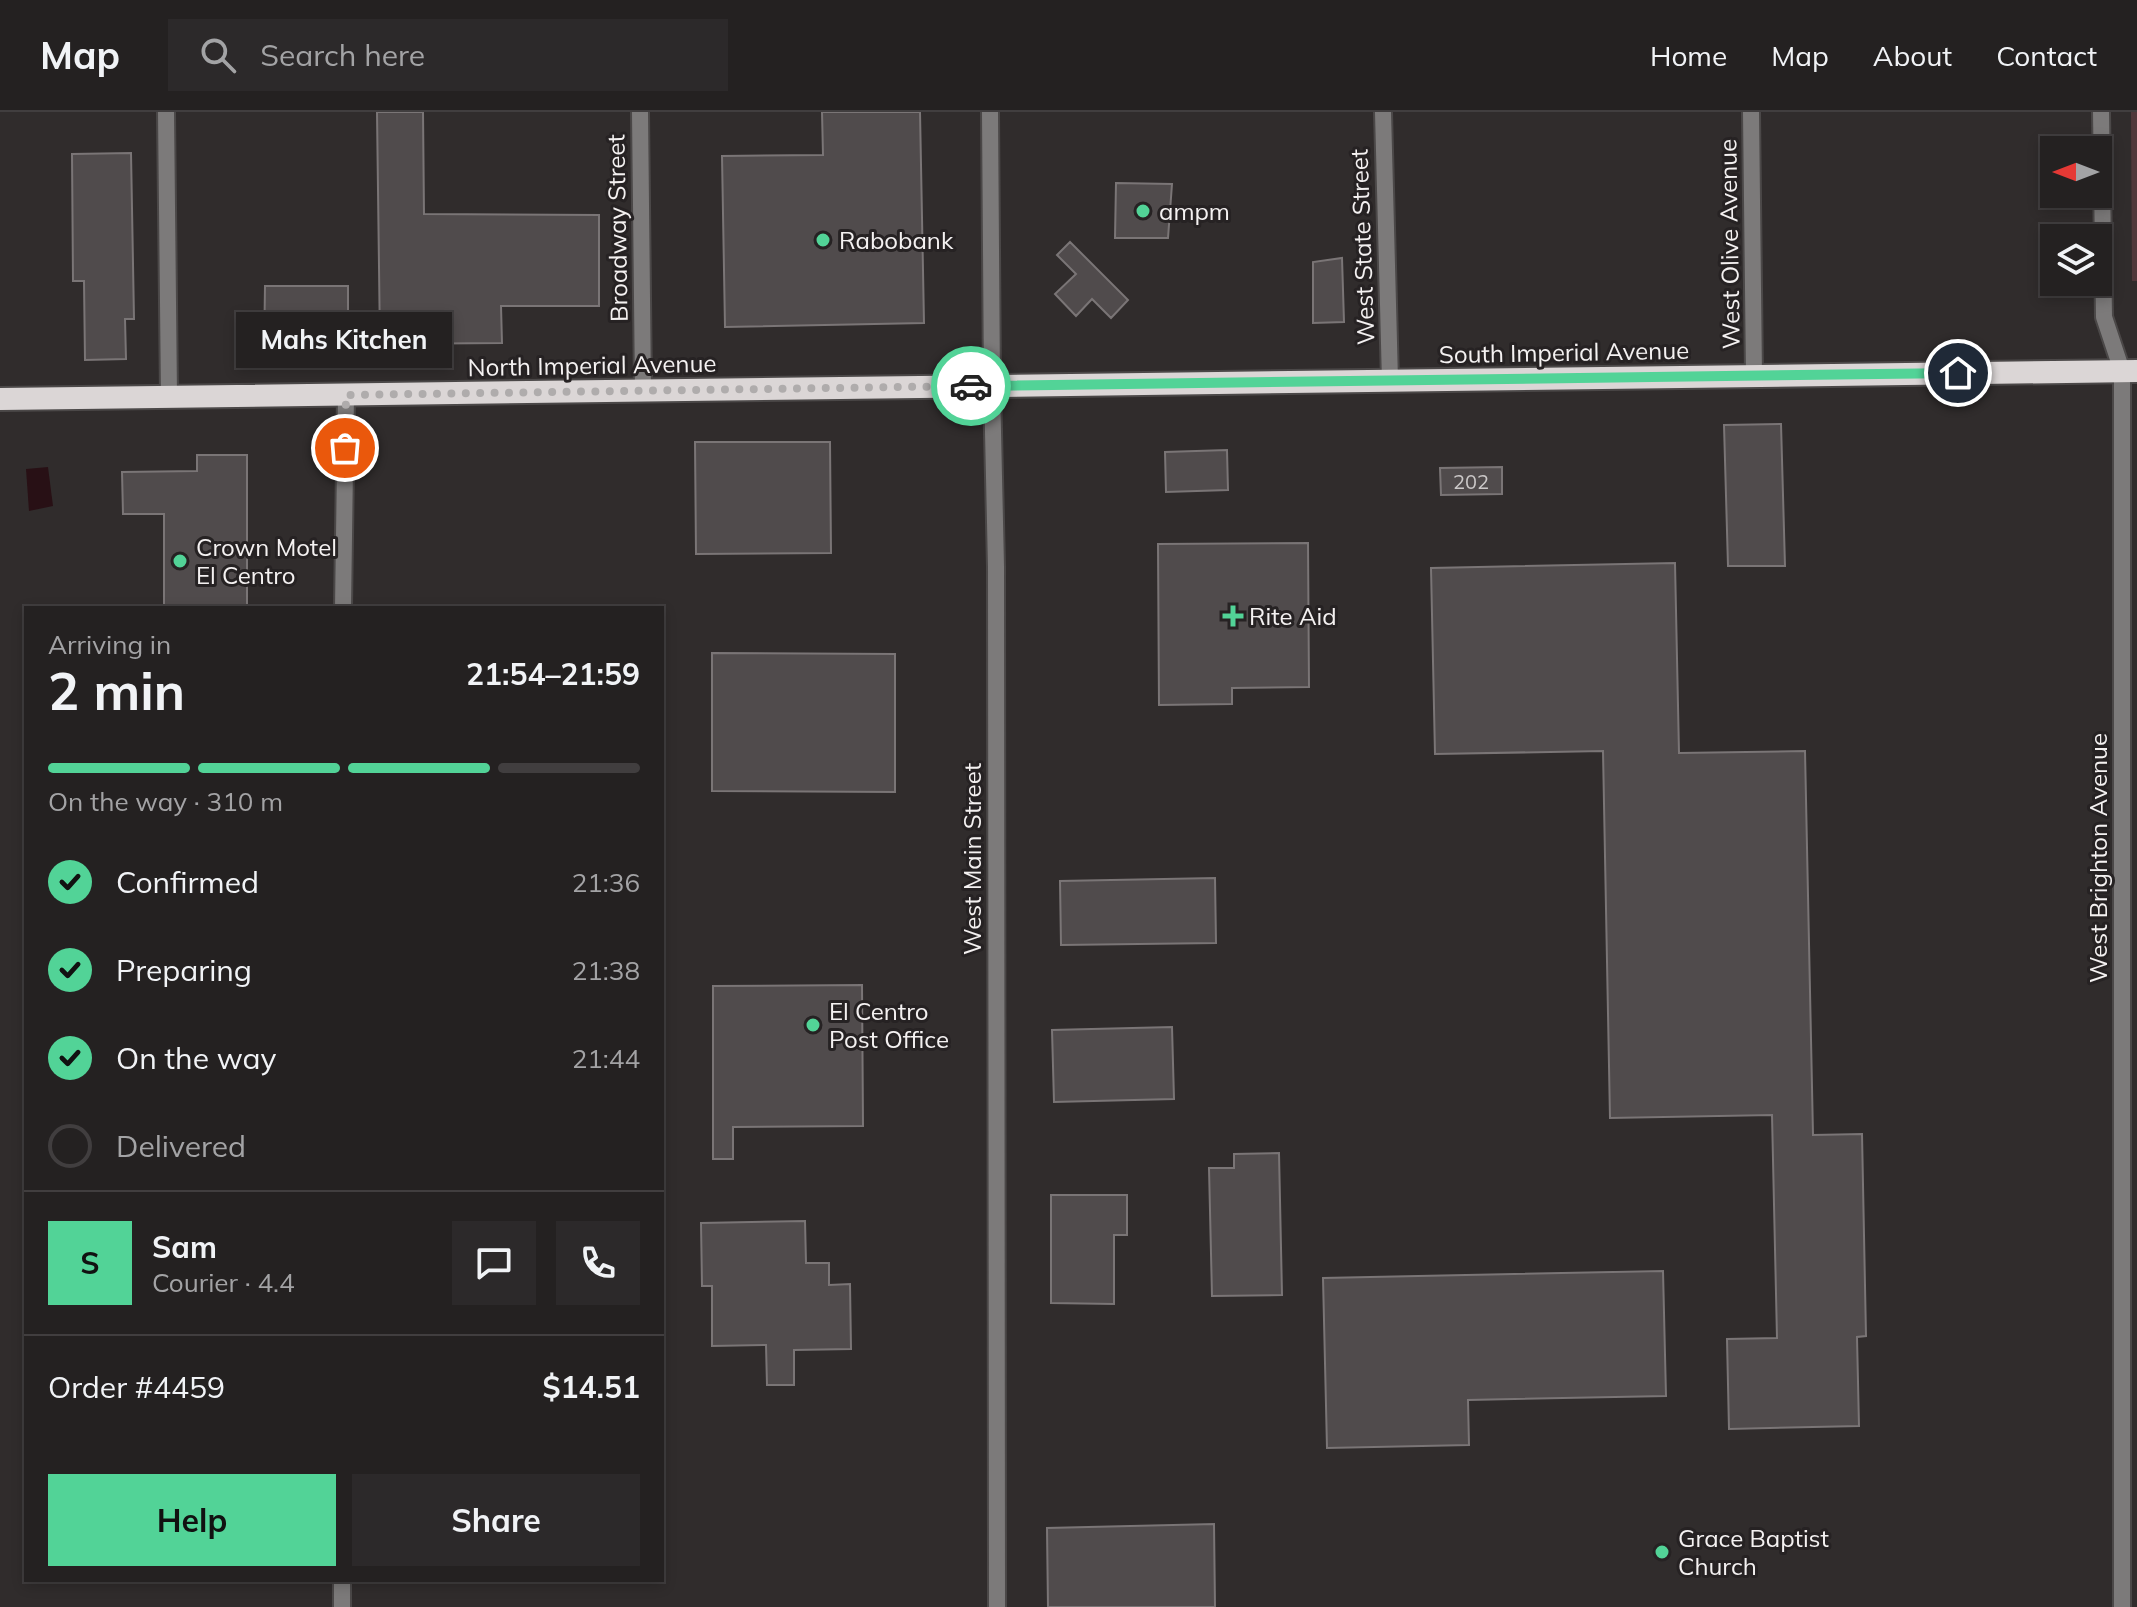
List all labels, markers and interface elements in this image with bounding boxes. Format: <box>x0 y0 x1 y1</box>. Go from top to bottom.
search box <box>168 19 728 91</box>
text: Map <box>40 31 120 79</box>
icon: search <box>196 33 240 77</box>
text: Search here <box>260 36 425 74</box>
text: Home <box>1650 38 1727 73</box>
text: Map <box>1771 38 1829 73</box>
text: About <box>1873 38 1952 73</box>
text: Contact <box>1996 38 2097 73</box>
street label: Broadway Street <box>600 134 634 322</box>
north arrow <box>2040 136 2112 208</box>
map controls <box>2040 136 2112 296</box>
street label: West Olive Avenue <box>1712 139 1746 349</box>
street label: West State Street <box>1344 148 1380 346</box>
place label: ampm <box>1159 196 1230 226</box>
marker: ampm <box>1134 202 1152 220</box>
button: layers <box>2040 224 2112 296</box>
place label: Rabobank <box>839 225 954 255</box>
marker: Rabobank <box>814 231 832 249</box>
callout: Mahs Kitchen <box>237 312 453 368</box>
text: Mahs Kitchen <box>260 323 428 356</box>
street label: South Imperial Avenue <box>1439 335 1689 369</box>
pin <box>1924 339 1992 407</box>
courier <box>931 346 1011 426</box>
street label: North Imperial Avenue <box>467 348 717 382</box>
icon: home <box>1936 351 1980 395</box>
icon: car <box>949 364 993 408</box>
pin <box>311 414 379 482</box>
icon: bag <box>323 426 367 470</box>
house number: 202 <box>1453 469 1489 494</box>
place label: Crown Motel El Centro <box>196 532 337 590</box>
marker: Crown Motel El Centro <box>171 552 189 570</box>
place label: Rite Aid <box>1249 601 1337 631</box>
marker: Rite Aid <box>1224 607 1242 625</box>
text: Arriving in <box>48 628 171 661</box>
text: 21:54–21:59 <box>466 655 640 693</box>
text: 2 min <box>48 658 185 723</box>
street label: West Brighton Avenue <box>2083 733 2113 983</box>
street label: West Main Street <box>957 763 987 955</box>
text: On the way · 310 m <box>48 785 283 818</box>
icon: check <box>48 860 92 904</box>
text: Confirmed <box>116 863 259 901</box>
text: 21:36 <box>572 866 640 899</box>
icon: check <box>48 948 92 992</box>
text: Preparing <box>116 951 252 989</box>
text: 21:38 <box>572 954 640 987</box>
place label: El Centro Post Office <box>829 996 949 1054</box>
marker: El Centro Post Office <box>804 1016 822 1034</box>
icon: check <box>48 1036 92 1080</box>
text: On the way <box>116 1039 276 1077</box>
text: 21:44 <box>572 1042 640 1075</box>
text: Delivered <box>116 1127 246 1165</box>
button: chat <box>452 1221 536 1305</box>
button: phone <box>556 1221 640 1305</box>
text: Sam <box>152 1228 217 1266</box>
text: S <box>80 1244 100 1282</box>
text: Courier · 4.4 <box>152 1266 295 1299</box>
text: Order #4459 <box>48 1368 225 1406</box>
text: $14.51 <box>543 1368 640 1406</box>
button: Help <box>48 1474 336 1566</box>
button: Share <box>352 1474 640 1566</box>
place label: Grace Baptist Church <box>1678 1523 1829 1581</box>
marker: Grace Baptist Church <box>1653 1543 1671 1561</box>

